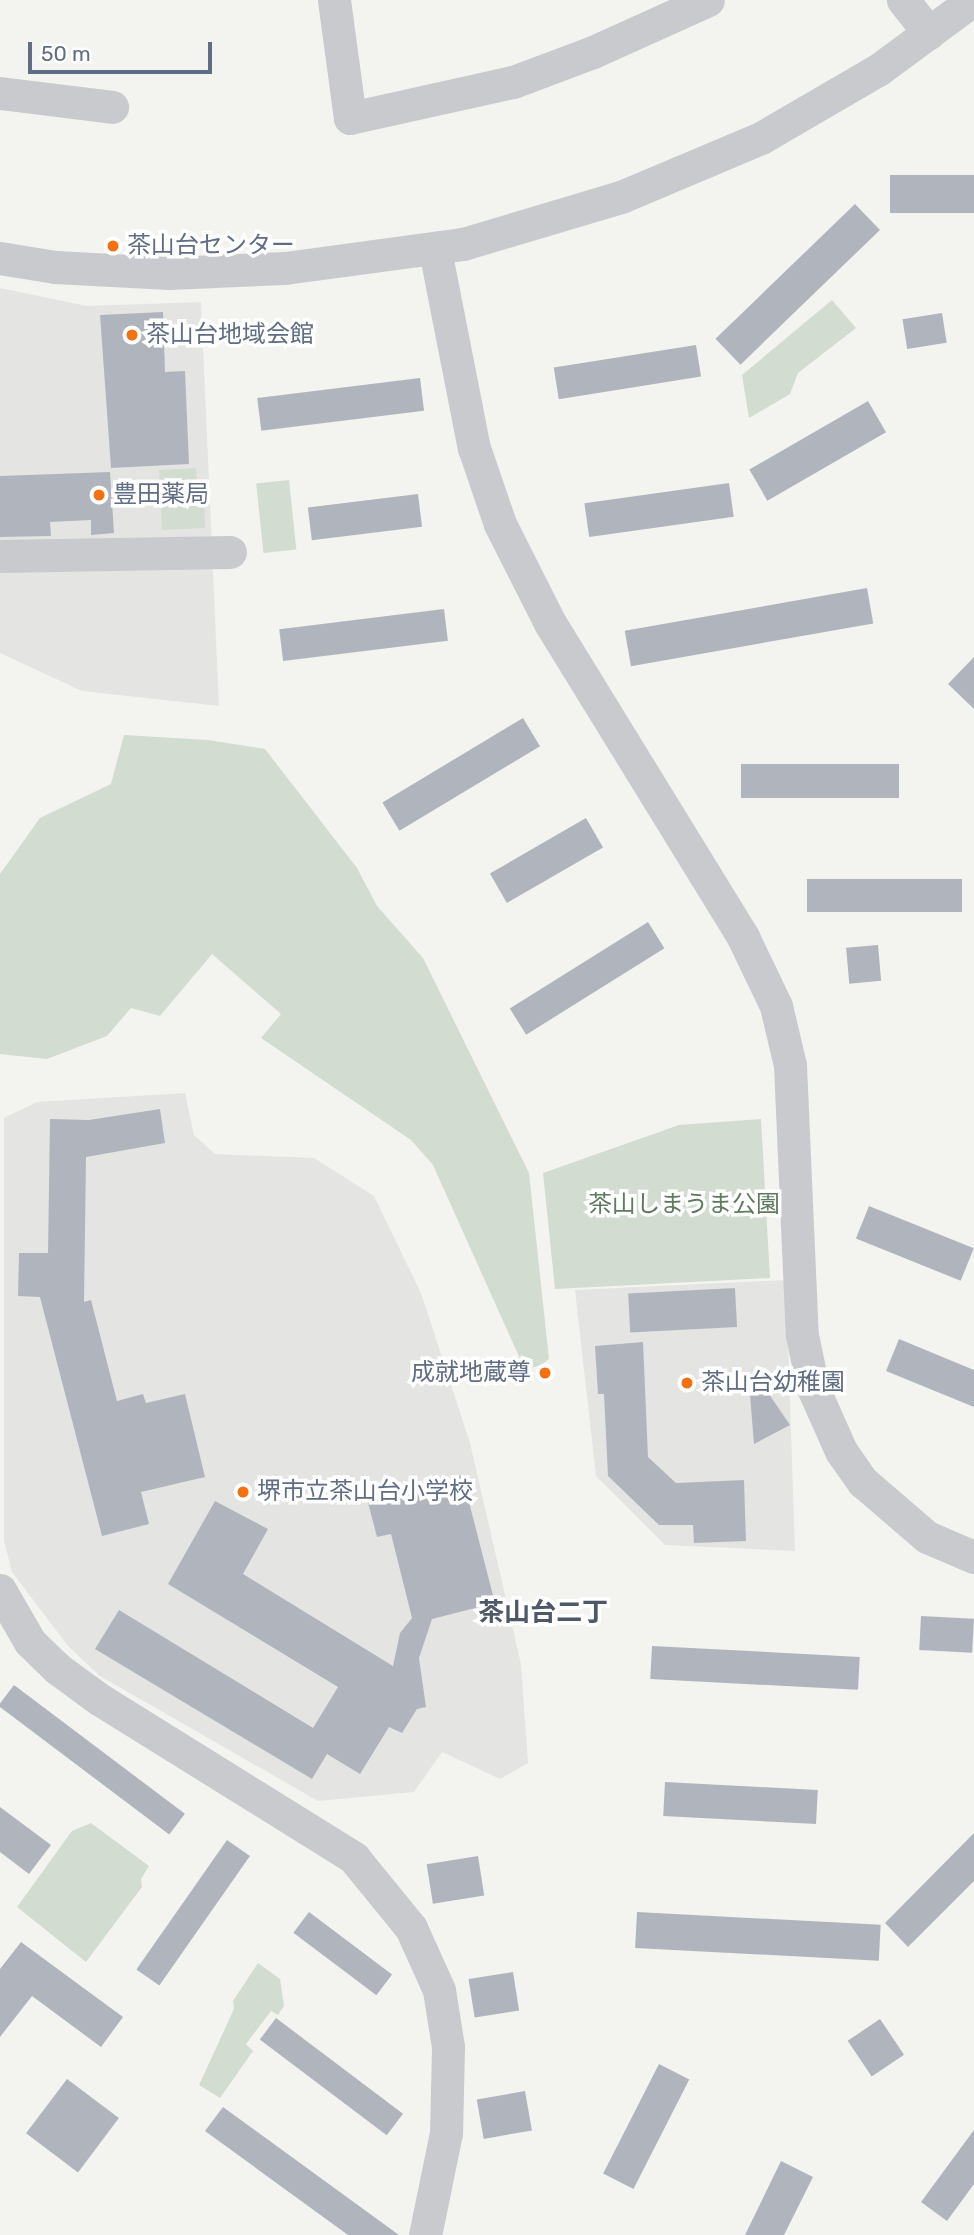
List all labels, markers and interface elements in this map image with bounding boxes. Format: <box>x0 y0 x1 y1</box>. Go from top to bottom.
scale bar <box>32 28 215 72</box>
text: 50 m <box>41 41 91 66</box>
place label: 茶山台センター <box>127 232 295 260</box>
marker: 茶山台センター <box>105 238 121 254</box>
place label: 茶山台地域会館 <box>146 321 314 349</box>
marker: 茶山台地域会館 <box>124 327 140 343</box>
place label: 豊田薬局 <box>113 481 209 509</box>
marker: 豊田薬局 <box>91 487 107 503</box>
park label: 茶山しまうま公園 <box>588 1191 780 1219</box>
place label: 成就地蔵尊 <box>411 1359 531 1387</box>
marker: 成就地蔵尊 <box>537 1365 553 1381</box>
place label: 茶山台幼稚園 <box>701 1369 845 1397</box>
marker: 茶山台幼稚園 <box>679 1375 695 1391</box>
place label: 堺市立茶山台小学校 <box>257 1478 473 1506</box>
marker: 堺市立茶山台小学校 <box>235 1484 251 1500</box>
district label: 茶山台二丁 <box>478 1597 608 1629</box>

